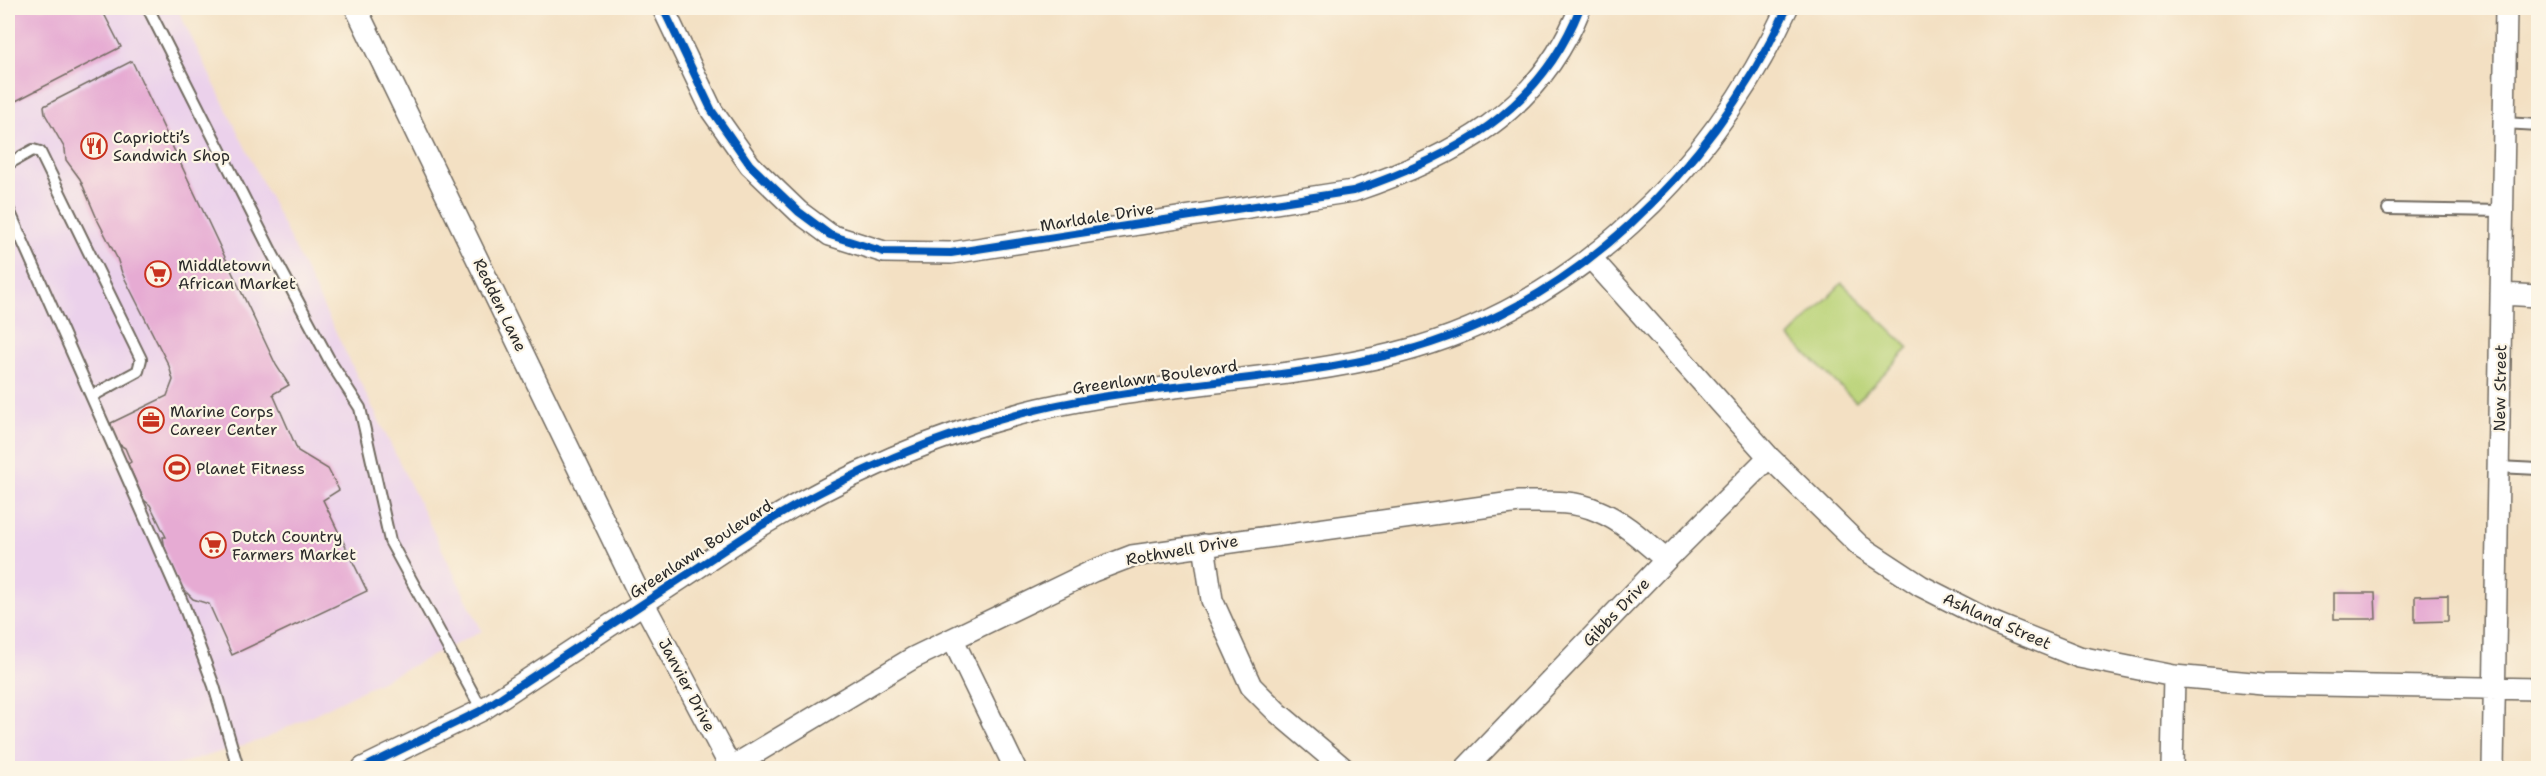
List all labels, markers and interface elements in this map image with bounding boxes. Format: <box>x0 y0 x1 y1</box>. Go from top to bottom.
place label: Capriotti’s Sandwich Shop <box>113 127 230 166</box>
restaurant icon: Capriotti’s Sandwich Shop <box>79 131 109 161</box>
street label: Marldale Drive <box>1038 198 1156 236</box>
place label: Middletown African Market <box>178 255 296 294</box>
street label: Redden Lane <box>468 255 532 355</box>
supermarket icon: Middletown African Market <box>143 259 173 289</box>
street label: New Street <box>2489 344 2511 432</box>
street label: Greenlawn Boulevard <box>1071 355 1239 399</box>
place label: Marine Corps Career Center <box>170 401 278 440</box>
office icon: Marine Corps Career Center <box>136 405 166 435</box>
sports icon: Planet Fitness <box>162 453 192 483</box>
place label: Planet Fitness <box>196 458 305 479</box>
street label: Greenlawn Boulevard <box>625 495 777 603</box>
place label: Dutch Country Farmers Market <box>232 526 356 565</box>
supermarket icon: Dutch Country Farmers Market <box>198 530 228 560</box>
street label: Rothwell Drive <box>1124 530 1240 570</box>
street label: Gibbs Drive <box>1578 573 1654 651</box>
street label: Ashland Street <box>1940 588 2054 654</box>
street label: Janvier Drive <box>654 635 720 735</box>

